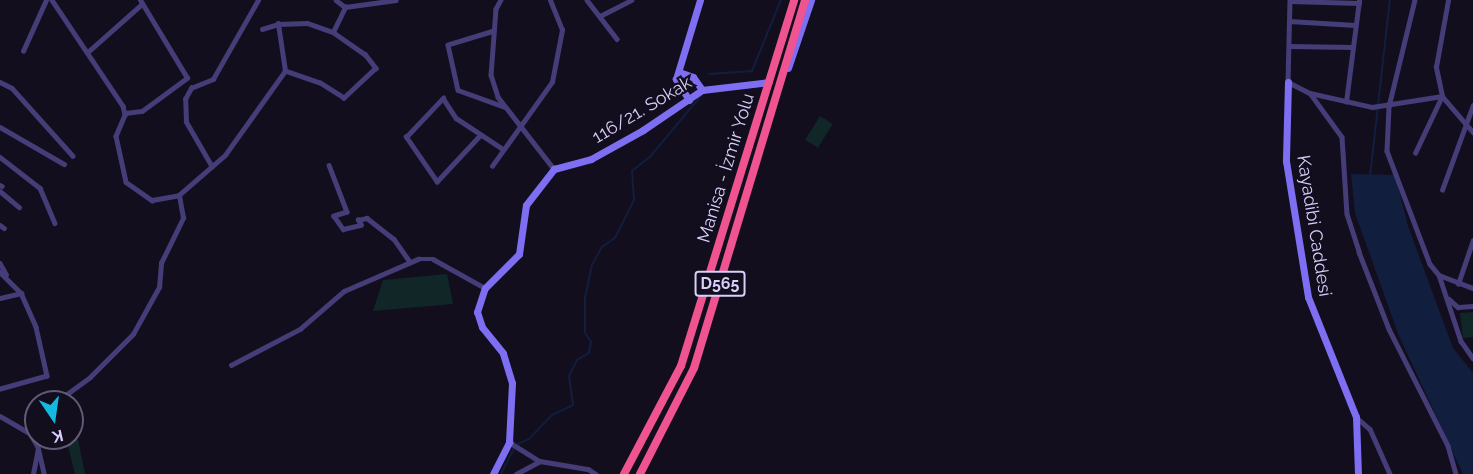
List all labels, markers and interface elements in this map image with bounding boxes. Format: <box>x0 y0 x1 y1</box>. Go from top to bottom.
street label: 116/21. Sokak <box>588 72 696 148</box>
street label: Manisa - İzmir Yolu <box>693 90 759 246</box>
street label: Kayadibi Caddesi <box>1292 154 1336 298</box>
road number: D565 <box>694 271 746 297</box>
north arrow <box>24 390 84 450</box>
text: K <box>50 426 65 447</box>

